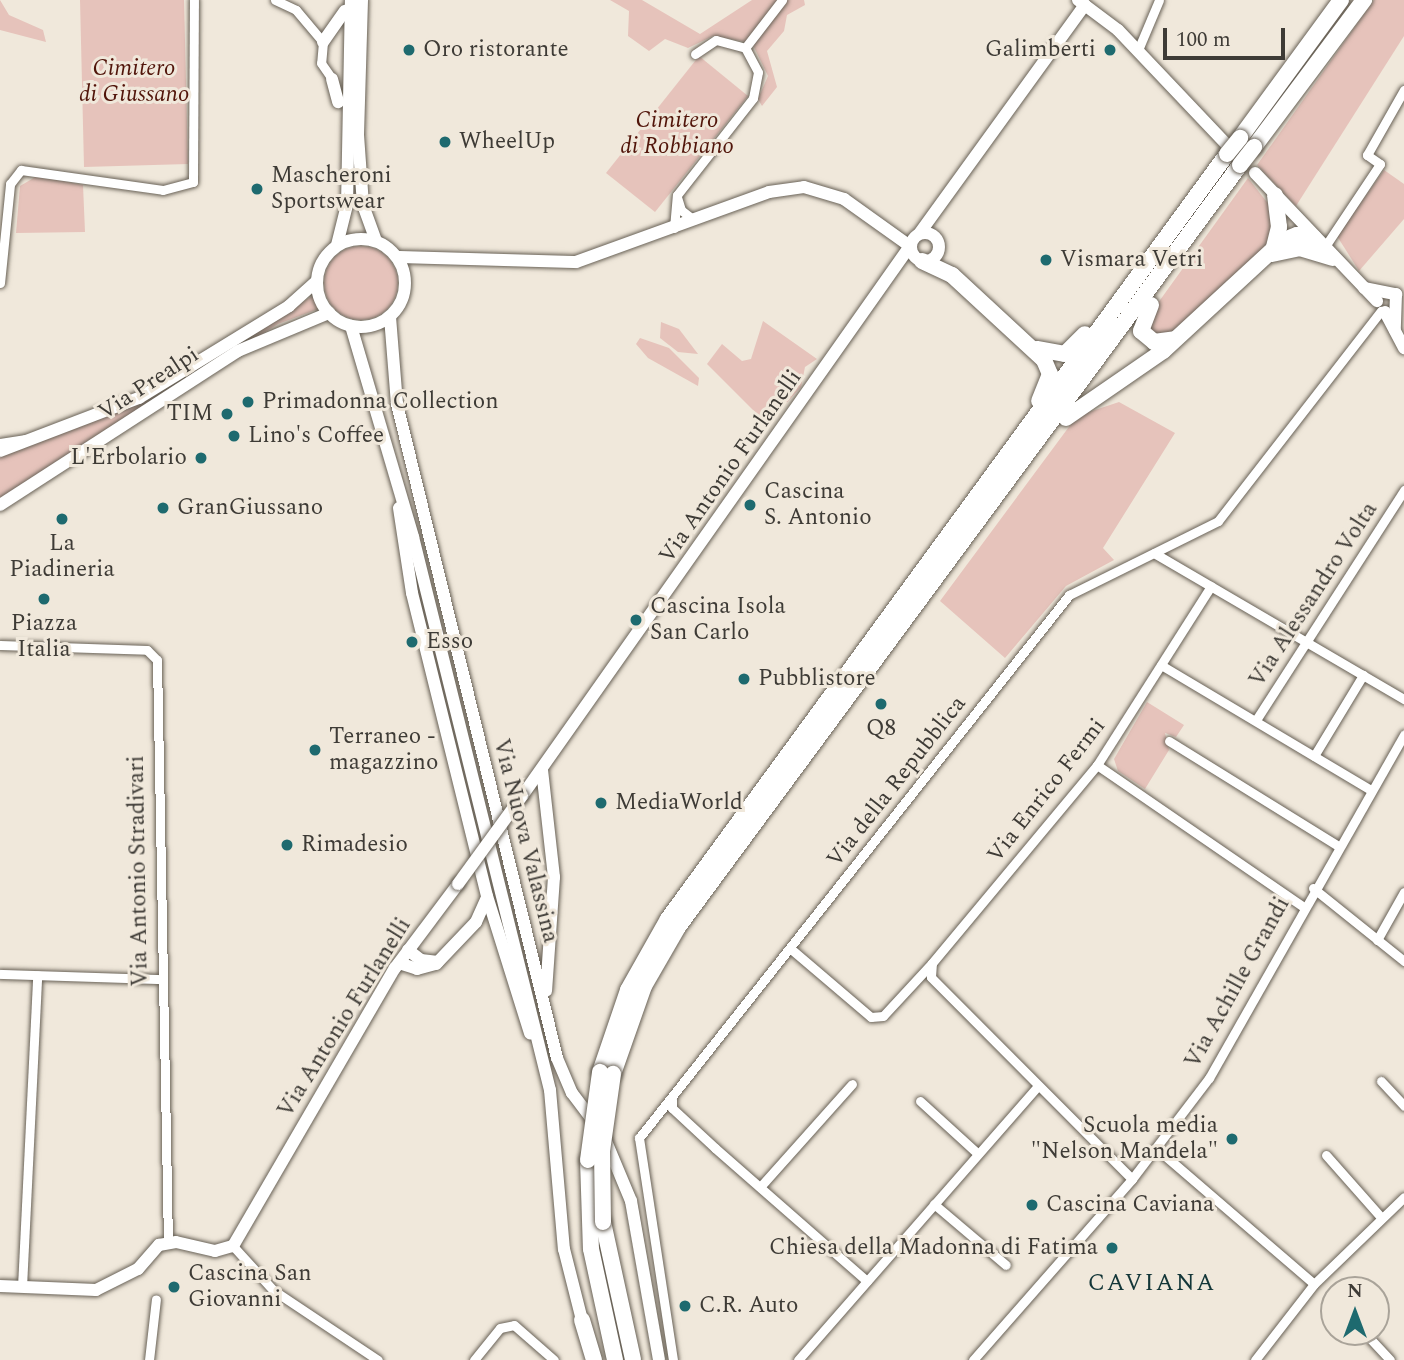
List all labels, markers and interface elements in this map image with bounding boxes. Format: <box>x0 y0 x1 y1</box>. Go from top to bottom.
scale bar <box>1166 14 1288 58</box>
text: 100 m <box>1176 24 1231 56</box>
place label: Oro ristorante <box>423 36 569 64</box>
place label: Galimberti <box>985 36 1096 64</box>
marker: Oro ristorante <box>401 42 417 58</box>
marker: Galimberti <box>1102 42 1118 58</box>
park label: Cimitero di Giussano <box>79 55 189 109</box>
park label: Cimitero di Robbiano <box>620 107 734 161</box>
place label: WheelUp <box>459 128 555 156</box>
marker: WheelUp <box>437 134 453 150</box>
place label: Mascheroni Sportswear <box>271 162 392 216</box>
marker: Mascheroni Sportswear <box>249 181 265 197</box>
place label: Vismara Vetri <box>1060 246 1203 274</box>
marker: Vismara Vetri <box>1038 252 1054 268</box>
street label: Via Prealpi <box>94 341 204 427</box>
street label: Via Antonio Furlanelli <box>654 365 808 569</box>
place label: Primadonna Collection <box>262 388 499 416</box>
marker: Primadonna Collection <box>240 394 256 410</box>
place label: TIM <box>166 400 213 428</box>
marker: TIM <box>219 406 235 422</box>
place label: Lino's Coffee <box>248 422 384 450</box>
marker: Lino's Coffee <box>226 428 242 444</box>
place label: L'Erbolario <box>70 444 187 472</box>
marker: L'Erbolario <box>193 450 209 466</box>
place label: Cascina S. Antonio <box>764 478 872 532</box>
place label: GranGiussano <box>177 494 323 522</box>
marker: Cascina S. Antonio <box>742 497 758 513</box>
street label: Via Alessandro Volta <box>1244 497 1384 693</box>
marker: GranGiussano <box>155 500 171 516</box>
marker: La Piadineria <box>54 511 70 527</box>
place label: La Piadineria <box>9 530 115 584</box>
marker: Piazza Italia <box>36 591 52 607</box>
place label: Cascina Isola San Carlo <box>650 593 786 647</box>
place label: Piazza Italia <box>11 610 77 664</box>
marker: Cascina Isola San Carlo <box>628 612 644 628</box>
place label: Esso <box>426 628 473 656</box>
marker: Esso <box>404 634 420 650</box>
place label: Pubblistore <box>758 665 876 693</box>
marker: Pubblistore <box>736 671 752 687</box>
street label: Via della Repubblica <box>822 691 972 873</box>
marker: Q8 <box>873 696 889 712</box>
street label: Via Enrico Fermi <box>982 713 1112 869</box>
place label: Q8 <box>866 715 896 743</box>
place label: Terraneo - magazzino <box>329 723 438 777</box>
street label: Via Nuova Valassina <box>486 736 564 946</box>
marker: Terraneo - magazzino <box>307 742 323 758</box>
street label: Via Antonio Stradivari <box>123 755 155 987</box>
place label: MediaWorld <box>615 789 743 817</box>
marker: MediaWorld <box>593 795 609 811</box>
place label: Rimadesio <box>301 831 408 859</box>
marker: Rimadesio <box>279 837 295 853</box>
street label: Via Achille Grandi <box>1179 893 1297 1073</box>
street label: Via Antonio Furlanelli <box>272 913 418 1123</box>
place label: Scuola media "Nelson Mandela" <box>1031 1112 1218 1166</box>
marker: Scuola media "Nelson Mandela" <box>1224 1131 1240 1147</box>
place label: Cascina Caviana <box>1046 1191 1214 1219</box>
marker: Cascina Caviana <box>1024 1197 1040 1213</box>
place label: Chiesa della Madonna di Fatima <box>769 1234 1098 1262</box>
marker: Chiesa della Madonna di Fatima <box>1104 1240 1120 1256</box>
place label: Cascina San Giovanni <box>188 1260 312 1314</box>
district label: CAVIANA <box>1089 1270 1215 1298</box>
north arrow <box>1320 1276 1390 1346</box>
text: N <box>1347 1277 1363 1306</box>
marker: Cascina San Giovanni <box>166 1279 182 1295</box>
place label: C.R. Auto <box>699 1292 798 1320</box>
marker: C.R. Auto <box>677 1298 693 1314</box>

